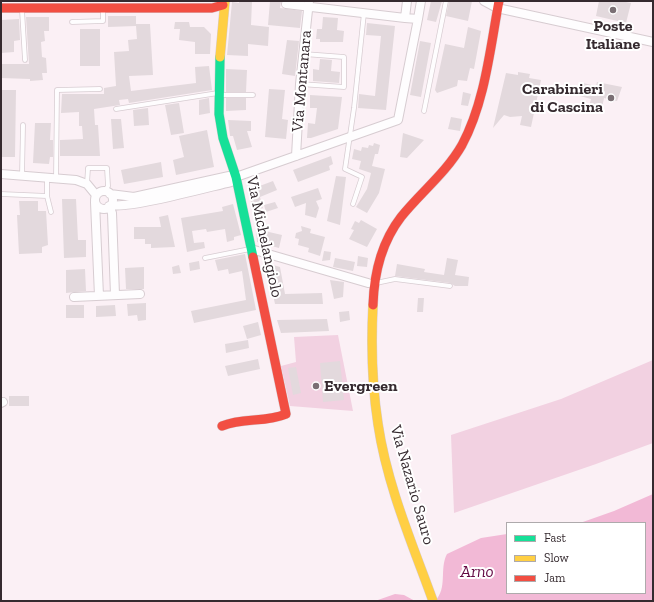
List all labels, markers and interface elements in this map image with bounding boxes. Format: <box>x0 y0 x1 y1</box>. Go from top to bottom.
marker: Poste Italiane <box>608 5 618 15</box>
place label: Poste Italiane <box>586 16 640 54</box>
street label: Via Montanara <box>288 29 316 133</box>
place label: Carabinieri di Cascina <box>522 79 603 117</box>
marker: Carabinieri di Cascina <box>606 93 616 103</box>
street label: Via Michelangiolo <box>242 175 286 299</box>
place label: Evergreen <box>324 376 398 396</box>
marker: Evergreen <box>311 381 321 391</box>
street label: Via Nazario Sauro <box>386 423 438 547</box>
legend <box>506 522 646 594</box>
text: Fast <box>544 531 566 545</box>
text: Slow <box>544 551 569 565</box>
water label: Arno <box>460 562 494 582</box>
text: Jam <box>544 571 565 585</box>

